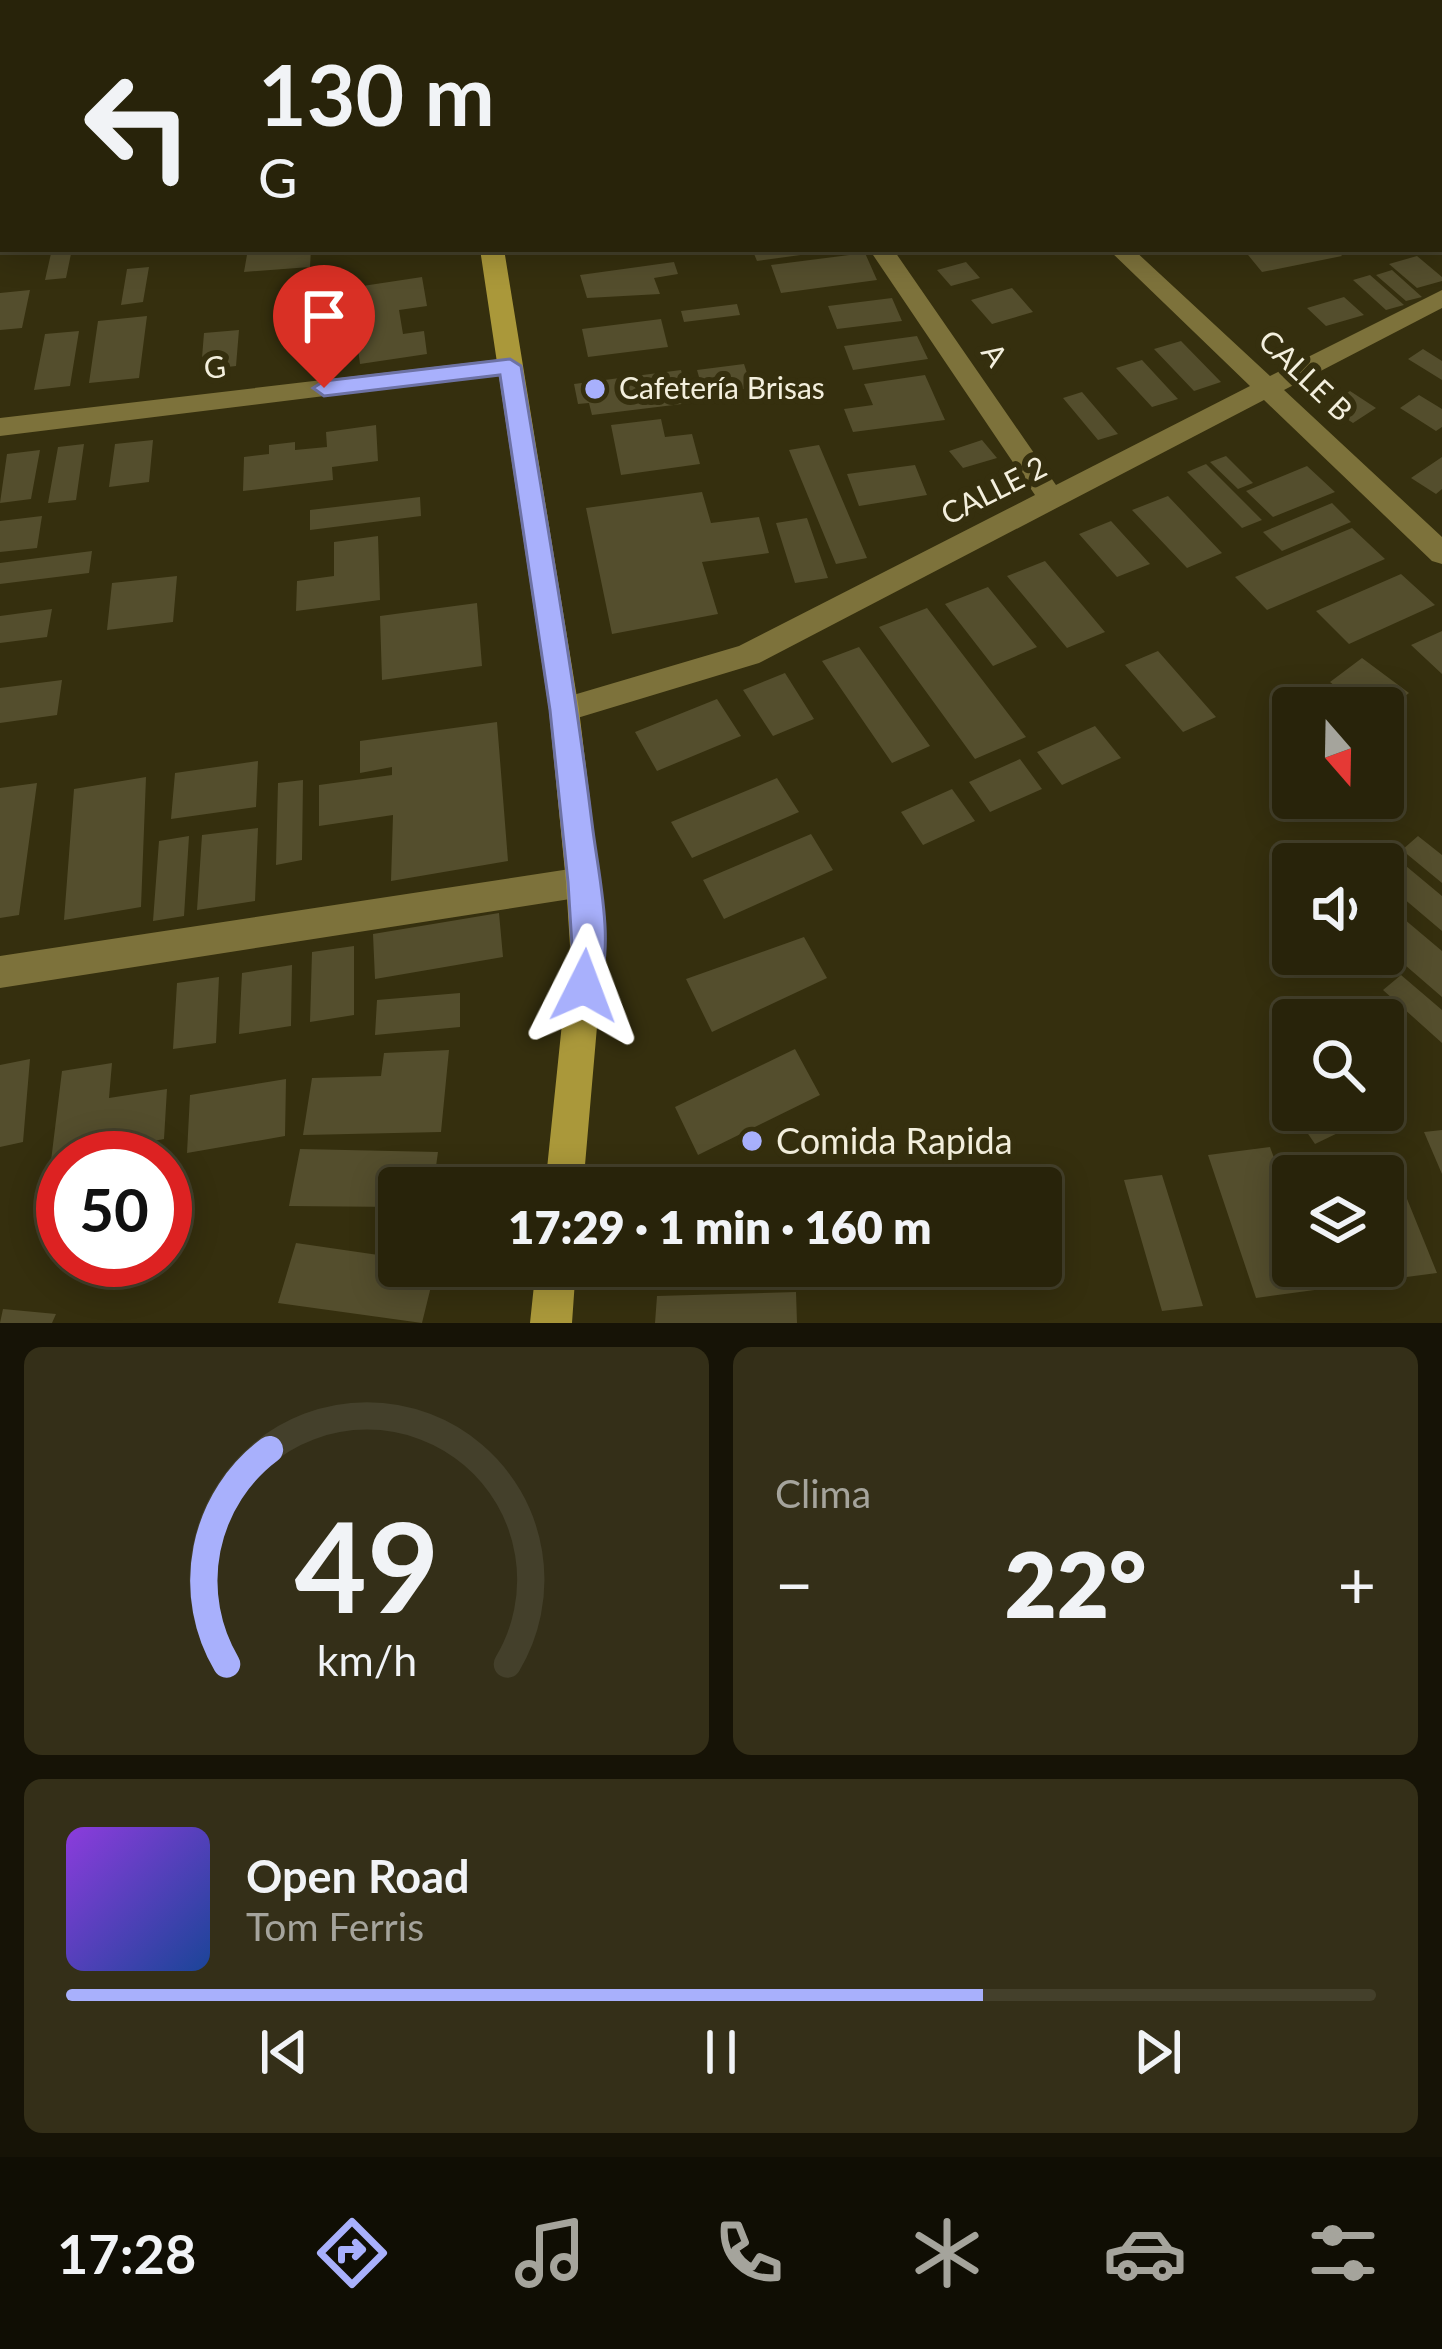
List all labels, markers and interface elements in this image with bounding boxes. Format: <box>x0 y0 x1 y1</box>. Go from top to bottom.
text: 130 m <box>258 43 495 144</box>
icon: left <box>60 48 216 204</box>
text: G <box>258 145 297 210</box>
pin <box>273 265 375 388</box>
icon: arrive <box>291 283 357 349</box>
street label: CALLE B <box>1252 321 1360 428</box>
street label: A <box>975 335 1017 373</box>
street label: G <box>202 347 228 385</box>
place label: Cafetería Brisas <box>619 369 825 405</box>
marker: Cafetería Brisas <box>582 376 608 402</box>
street label: CALLE 2 <box>934 447 1052 531</box>
north arrow <box>1272 687 1404 819</box>
map controls <box>1272 687 1404 1287</box>
button: sound <box>1272 843 1404 975</box>
position arrow <box>521 923 647 1049</box>
button: search <box>1272 999 1404 1131</box>
place label: Comida Rapida <box>776 1118 1013 1162</box>
marker: Comida Rapida <box>739 1128 765 1154</box>
speed limit sign: 50 <box>36 1131 192 1287</box>
button: layers <box>1272 1155 1404 1287</box>
text: 17:29 · 1 min · 160 m <box>508 1200 932 1254</box>
text: Clima <box>775 1470 871 1516</box>
text: 49 <box>294 1490 439 1640</box>
text: 22° <box>1005 1529 1146 1637</box>
text: − <box>775 1544 813 1623</box>
text: + <box>1338 1544 1376 1623</box>
text: km/h <box>316 1634 417 1685</box>
text: Open Road <box>246 1849 470 1903</box>
text: Tom Ferris <box>246 1903 424 1949</box>
icon: previous <box>251 2019 317 2085</box>
icon: pause <box>688 2019 754 2085</box>
icon: next <box>1125 2019 1191 2085</box>
icon: directions <box>310 2211 394 2295</box>
icon: music <box>508 2211 592 2295</box>
icon: phone <box>707 2211 791 2295</box>
icon: climate <box>905 2211 989 2295</box>
icon: car <box>1103 2211 1187 2295</box>
icon: filters <box>1301 2211 1385 2295</box>
text: 17:28 <box>57 2221 196 2286</box>

